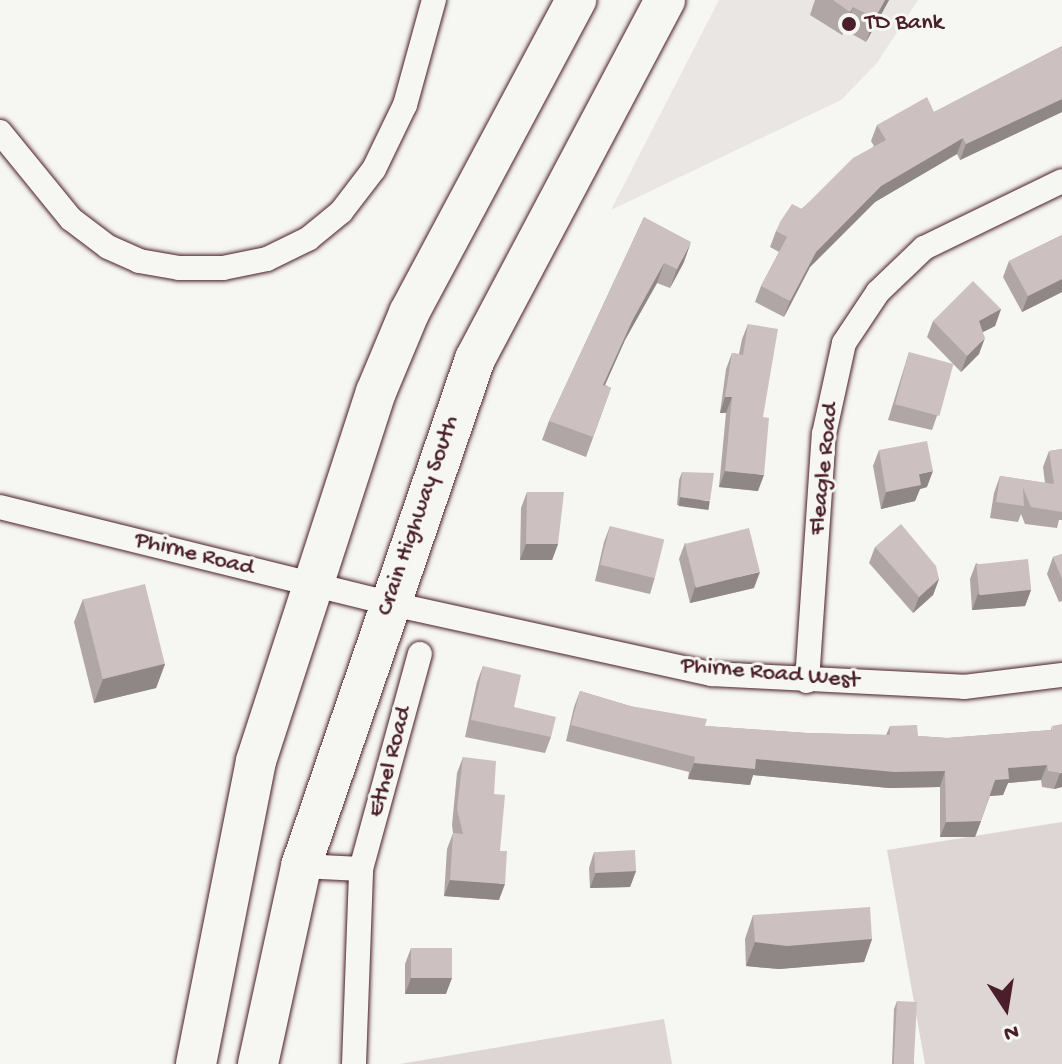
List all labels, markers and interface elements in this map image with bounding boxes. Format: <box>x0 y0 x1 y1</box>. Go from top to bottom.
place label: TD Bank <box>865 10 943 38</box>
marker: TD Bank <box>840 15 858 33</box>
street label: Fleagle Road <box>804 402 846 536</box>
street label: Crain Highway South <box>371 412 467 620</box>
street label: Phirne Road <box>131 526 257 584</box>
street label: Phirne Road West <box>680 652 860 696</box>
street label: Ethel Road <box>362 703 420 821</box>
north arrow <box>966 968 1046 1048</box>
text: N <box>1001 1017 1021 1046</box>

